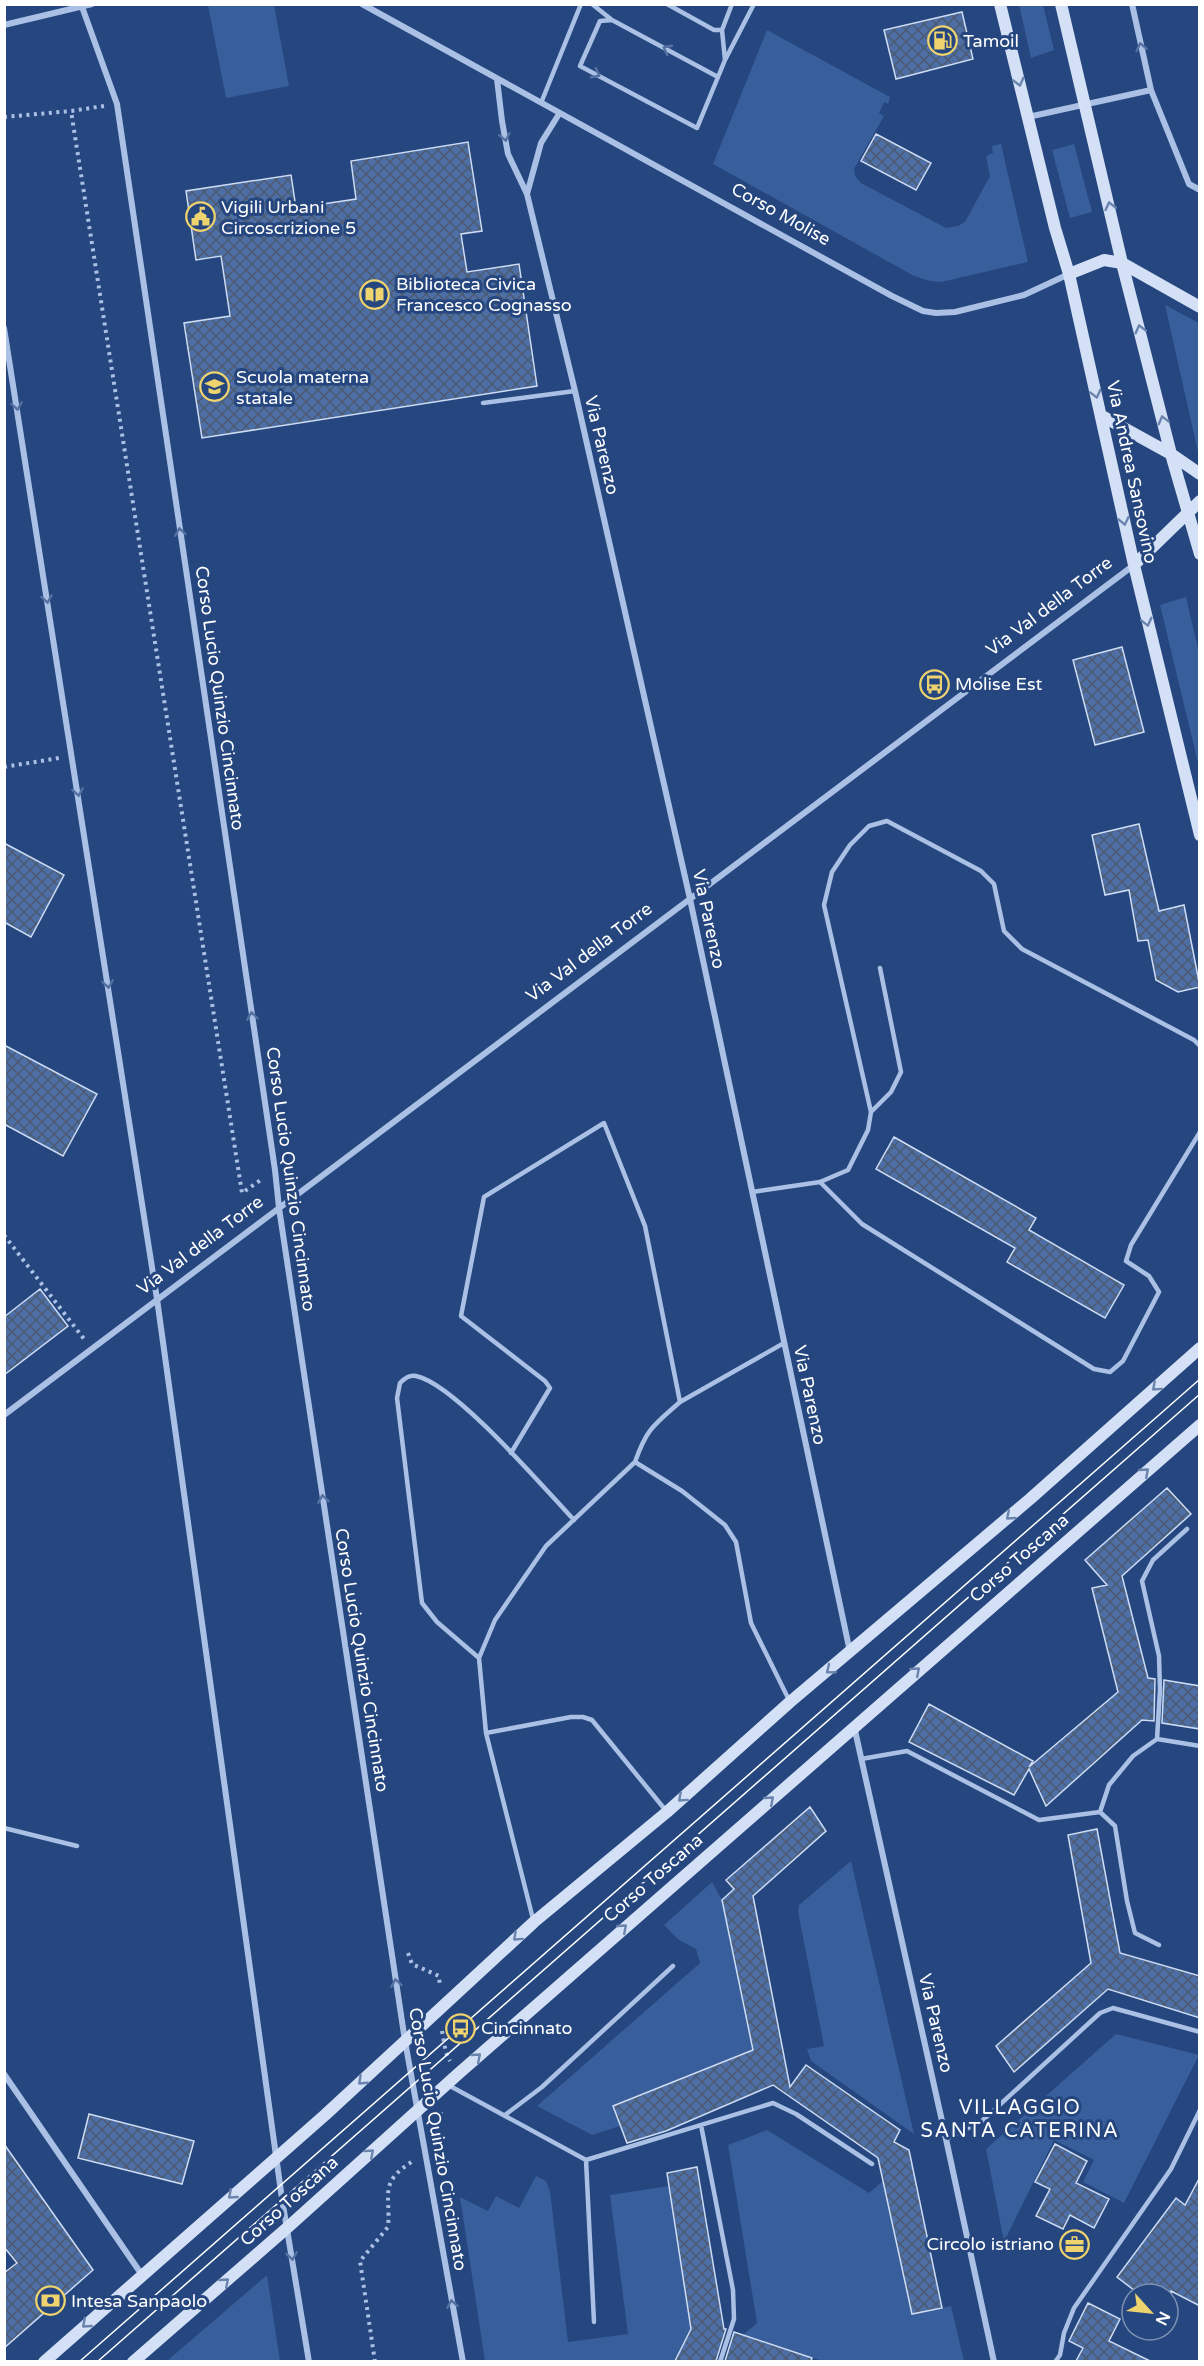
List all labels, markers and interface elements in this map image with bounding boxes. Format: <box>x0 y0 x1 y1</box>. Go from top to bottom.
fuel station icon: Tamoil <box>926 25 958 57</box>
place label: Tamoil <box>963 30 1019 52</box>
one-way arrow <box>1136 42 1149 52</box>
one-way arrow <box>663 45 673 56</box>
one-way arrow <box>589 67 600 78</box>
one-way arrow <box>1012 76 1025 86</box>
one-way arrow <box>498 132 511 142</box>
street label: Corso Molise <box>727 178 835 250</box>
place label: Vigili Urbani Circoscrizione 5 <box>221 196 356 239</box>
public building icon: Vigili Urbani Circoscrizione 5 <box>184 201 216 233</box>
one-way arrow <box>1104 201 1117 211</box>
place label: Biblioteca Civica Francesco Cognasso <box>396 273 572 316</box>
library icon: Biblioteca Civica Francesco Cognasso <box>359 278 391 310</box>
one-way arrow <box>1134 324 1147 334</box>
place label: Scuola materna statale <box>236 366 369 409</box>
school or university icon: Scuola materna statale <box>199 371 231 403</box>
street label: Via Andrea Sansovino <box>1102 379 1162 565</box>
one-way arrow <box>1089 388 1102 398</box>
street label: Via Parenzo <box>580 393 624 497</box>
one-way arrow <box>10 402 22 411</box>
one-way arrow <box>1157 415 1170 425</box>
one-way arrow <box>1116 515 1129 525</box>
one-way arrow <box>175 527 187 536</box>
street label: Via Val della Torre <box>982 551 1116 661</box>
street label: Corso Lucio Quinzio Cincinnato <box>191 564 249 832</box>
one-way arrow <box>41 594 53 604</box>
one-way arrow <box>1140 616 1153 626</box>
bus stop icon: Molise Est <box>918 668 950 700</box>
place label: Molise Est <box>955 673 1042 695</box>
one-way arrow <box>71 787 83 796</box>
street label: Via Parenzo <box>688 867 730 971</box>
street label: Via Val della Torre <box>522 897 656 1007</box>
one-way arrow <box>101 979 114 989</box>
one-way arrow <box>246 1011 258 1020</box>
street label: Corso Lucio Quinzio Cincinnato <box>262 1045 320 1313</box>
street label: Via Val della Torre <box>133 1190 267 1300</box>
street label: Via Parenzo <box>789 1343 831 1447</box>
one-way arrow <box>1152 1380 1163 1391</box>
one-way arrow <box>1138 1468 1149 1479</box>
one-way arrow <box>317 1495 329 1504</box>
street label: Corso Toscana <box>965 1509 1073 1607</box>
one-way arrow <box>1006 1509 1017 1520</box>
street label: Corso Lucio Quinzio Cincinnato <box>330 1526 394 1794</box>
one-way arrow <box>825 1663 836 1674</box>
one-way arrow <box>909 1667 920 1678</box>
one-way arrow <box>679 1791 689 1802</box>
one-way arrow <box>763 1796 774 1807</box>
street label: Corso Toscana <box>599 1829 707 1927</box>
one-way arrow <box>616 1925 627 1936</box>
one-way arrow <box>513 1930 524 1941</box>
street label: Via Parenzo <box>914 1971 958 2075</box>
one-way arrow <box>390 1978 402 1987</box>
street label: Corso Lucio Quinzio Cincinnato <box>404 2006 472 2272</box>
bus stop icon: Cincinnato <box>444 2012 476 2044</box>
place label: Cincinnato <box>481 2017 573 2039</box>
one-way arrow <box>470 2053 481 2064</box>
one-way arrow <box>358 2073 369 2084</box>
district label: VILLAGGIO SANTA CATERINA <box>921 2096 1119 2143</box>
one-way arrow <box>364 2149 374 2160</box>
street label: Corso Toscana <box>235 2151 343 2251</box>
one-way arrow <box>229 2188 239 2199</box>
office icon: Circolo istriano <box>1059 2228 1091 2260</box>
place label: Circolo istriano <box>926 2233 1054 2255</box>
one-way arrow <box>285 2251 298 2261</box>
one-way arrow <box>218 2278 229 2289</box>
north arrow <box>1120 2282 1180 2342</box>
bank icon: Intesa Sanpaolo <box>34 2285 66 2317</box>
place label: Intesa Sanpaolo <box>71 2290 207 2312</box>
one-way arrow <box>447 2299 459 2309</box>
text: N <box>1151 2308 1174 2329</box>
one-way arrow <box>82 2317 93 2328</box>

